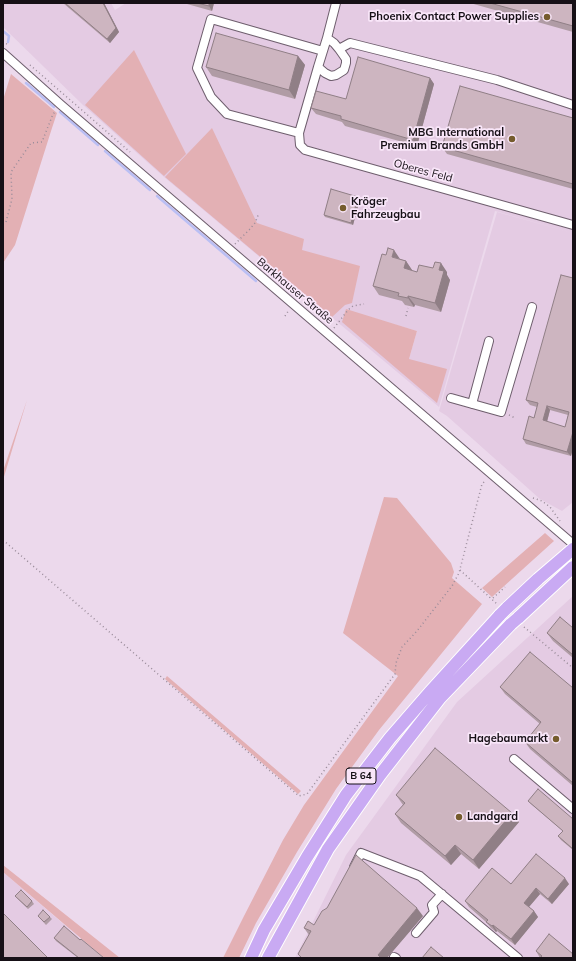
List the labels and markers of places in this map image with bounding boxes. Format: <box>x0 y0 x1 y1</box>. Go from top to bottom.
place label: Phoenix Contact Power Supplies <box>369 10 539 24</box>
marker: Phoenix Contact Power Supplies <box>542 12 552 22</box>
place label: MBG International Premium Brands GmbH <box>380 126 504 152</box>
marker: MBG International Premium Brands GmbH <box>507 134 517 144</box>
place label: Kröger Fahrzeugbau <box>351 195 420 221</box>
marker: Kröger Fahrzeugbau <box>338 203 348 213</box>
place label: Hagebaumarkt <box>468 732 548 746</box>
marker: Hagebaumarkt <box>551 734 561 744</box>
place label: Landgard <box>467 810 518 824</box>
marker: Landgard <box>454 812 464 822</box>

